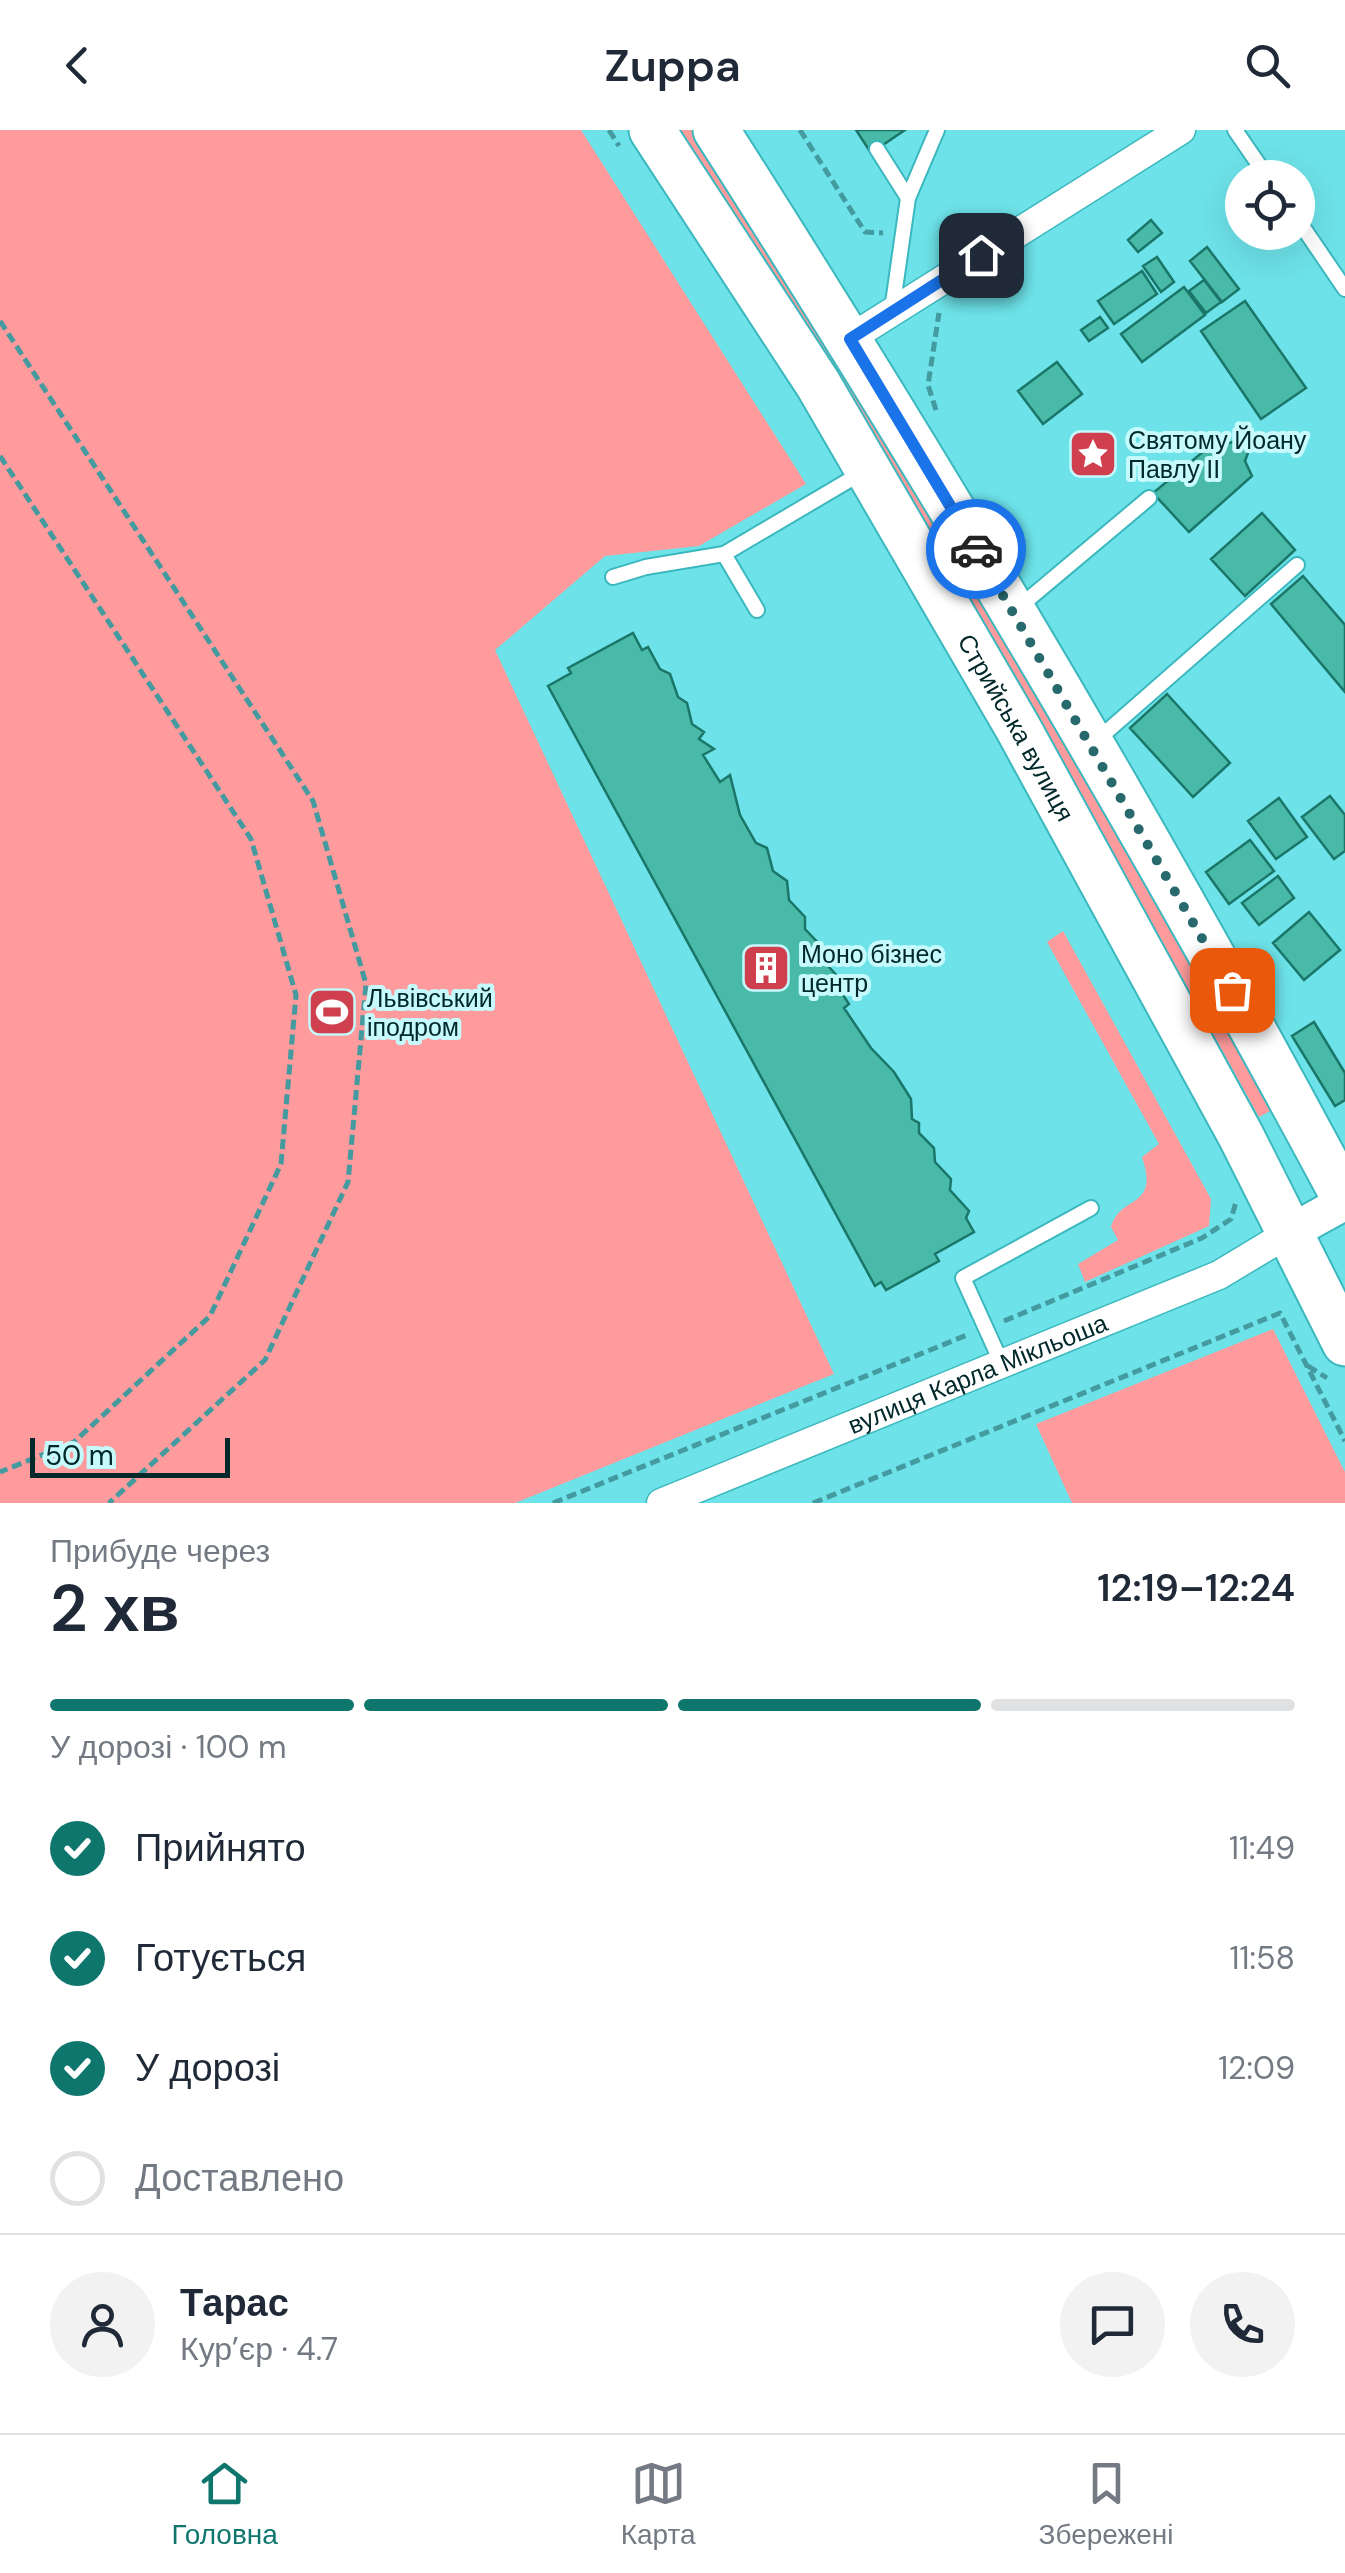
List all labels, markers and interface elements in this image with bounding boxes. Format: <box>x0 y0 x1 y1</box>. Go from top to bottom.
text: Zuppa <box>604 36 741 95</box>
icon: back <box>50 38 105 93</box>
icon: search <box>1240 38 1295 93</box>
map controls <box>1225 160 1315 250</box>
button: locate <box>1225 160 1315 250</box>
pin <box>939 213 1024 298</box>
icon: home <box>954 228 1009 283</box>
place label: Святому Йоану Павлу ІІ <box>1128 424 1307 486</box>
place icon: Святому Йоану Павлу ІІ <box>1067 428 1119 480</box>
courier <box>926 499 1026 599</box>
icon: car <box>949 522 1004 577</box>
street label: Стрийська вулиця <box>950 628 1082 827</box>
place label: Моно бізнес центр <box>801 938 942 1000</box>
building icon: Моно бізнес центр <box>740 942 792 994</box>
pin <box>1190 948 1275 1033</box>
icon: bag <box>1205 963 1260 1018</box>
place label: Львівський іподром <box>367 982 493 1044</box>
sports icon: Львівський іподром <box>306 986 358 1038</box>
street label: вулиця Карла Мікльоша <box>843 1306 1113 1442</box>
scale bar <box>30 1433 230 1478</box>
text: 50 m <box>45 1437 114 1474</box>
text: Прибуде через <box>50 1530 270 1572</box>
text: 12:19–12:24 <box>1097 1563 1295 1613</box>
text: 2 хв <box>50 1567 179 1651</box>
text: У дорозі · 100 m <box>50 1726 286 1768</box>
icon: check <box>50 1821 105 1876</box>
text: Прийнято <box>135 1823 306 1873</box>
text: 11:49 <box>1229 1827 1295 1869</box>
icon: check <box>50 1931 105 1986</box>
text: Готується <box>135 1933 306 1983</box>
text: 11:58 <box>1230 1937 1295 1979</box>
icon: check <box>50 2041 105 2096</box>
text: У дорозі <box>135 2043 280 2093</box>
text: 12:09 <box>1218 2047 1295 2089</box>
text: Доставлено <box>135 2153 344 2203</box>
button: person <box>50 2272 155 2377</box>
button: chat <box>1060 2272 1165 2377</box>
button: phone <box>1190 2272 1295 2377</box>
text: Тарас <box>180 2278 289 2328</box>
text: Кур’єр · 4.7 <box>180 2328 338 2370</box>
tab: Головна <box>171 2456 278 2553</box>
tab: Карта <box>621 2456 696 2553</box>
tab: Збережені <box>1039 2456 1174 2553</box>

